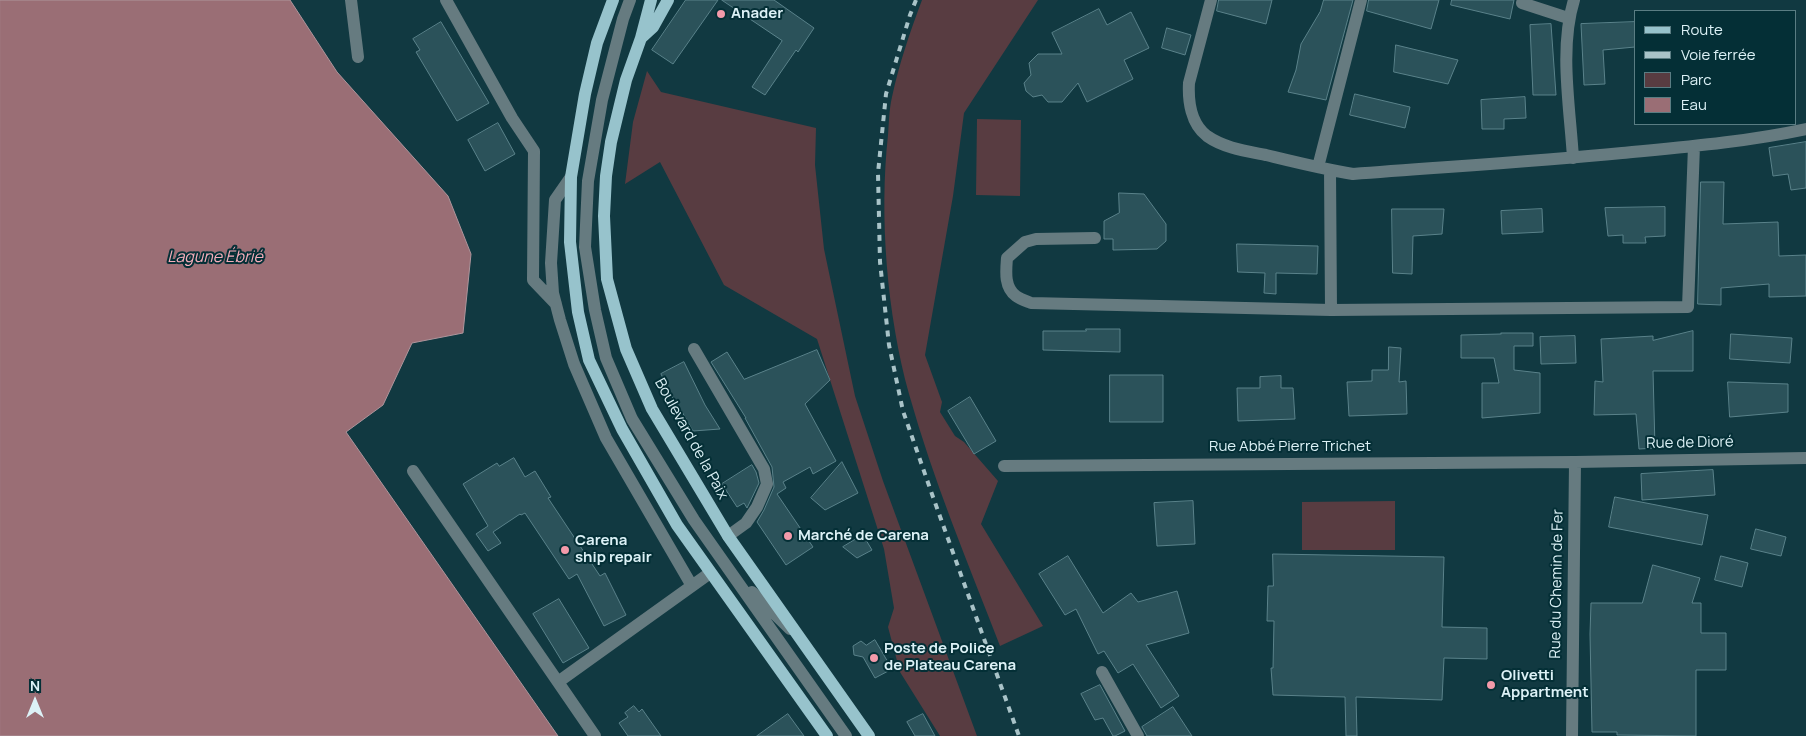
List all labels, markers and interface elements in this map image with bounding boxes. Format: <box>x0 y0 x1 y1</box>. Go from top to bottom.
place label: Anader <box>731 5 783 23</box>
marker: Anader <box>715 8 727 20</box>
legend <box>1634 10 1796 125</box>
text: Route <box>1681 19 1723 40</box>
text: Voie ferrée <box>1681 44 1755 65</box>
text: Parc <box>1681 69 1712 90</box>
text: Eau <box>1681 94 1707 115</box>
water label: Lagune Ébrié <box>167 248 263 268</box>
street label: Boulevard de la Paix <box>650 375 732 503</box>
street label: Rue de Dioré <box>1646 433 1734 453</box>
street label: Rue Abbé Pierre Trichet <box>1209 438 1371 456</box>
street label: Rue du Chemin de Fer <box>1547 509 1567 659</box>
place label: Marché de Carena <box>798 527 929 545</box>
marker: Marché de Carena <box>782 530 794 542</box>
place label: Carena ship repair <box>575 532 652 567</box>
marker: Carena ship repair <box>559 544 571 556</box>
place label: Poste de Police de Plateau Carena <box>884 640 1016 675</box>
marker: Poste de Police de Plateau Carena <box>868 652 880 664</box>
place label: Olivetti Appartment <box>1501 667 1589 702</box>
north arrow <box>10 676 60 726</box>
text: N <box>30 676 40 695</box>
marker: Olivetti Appartment <box>1485 679 1497 691</box>

